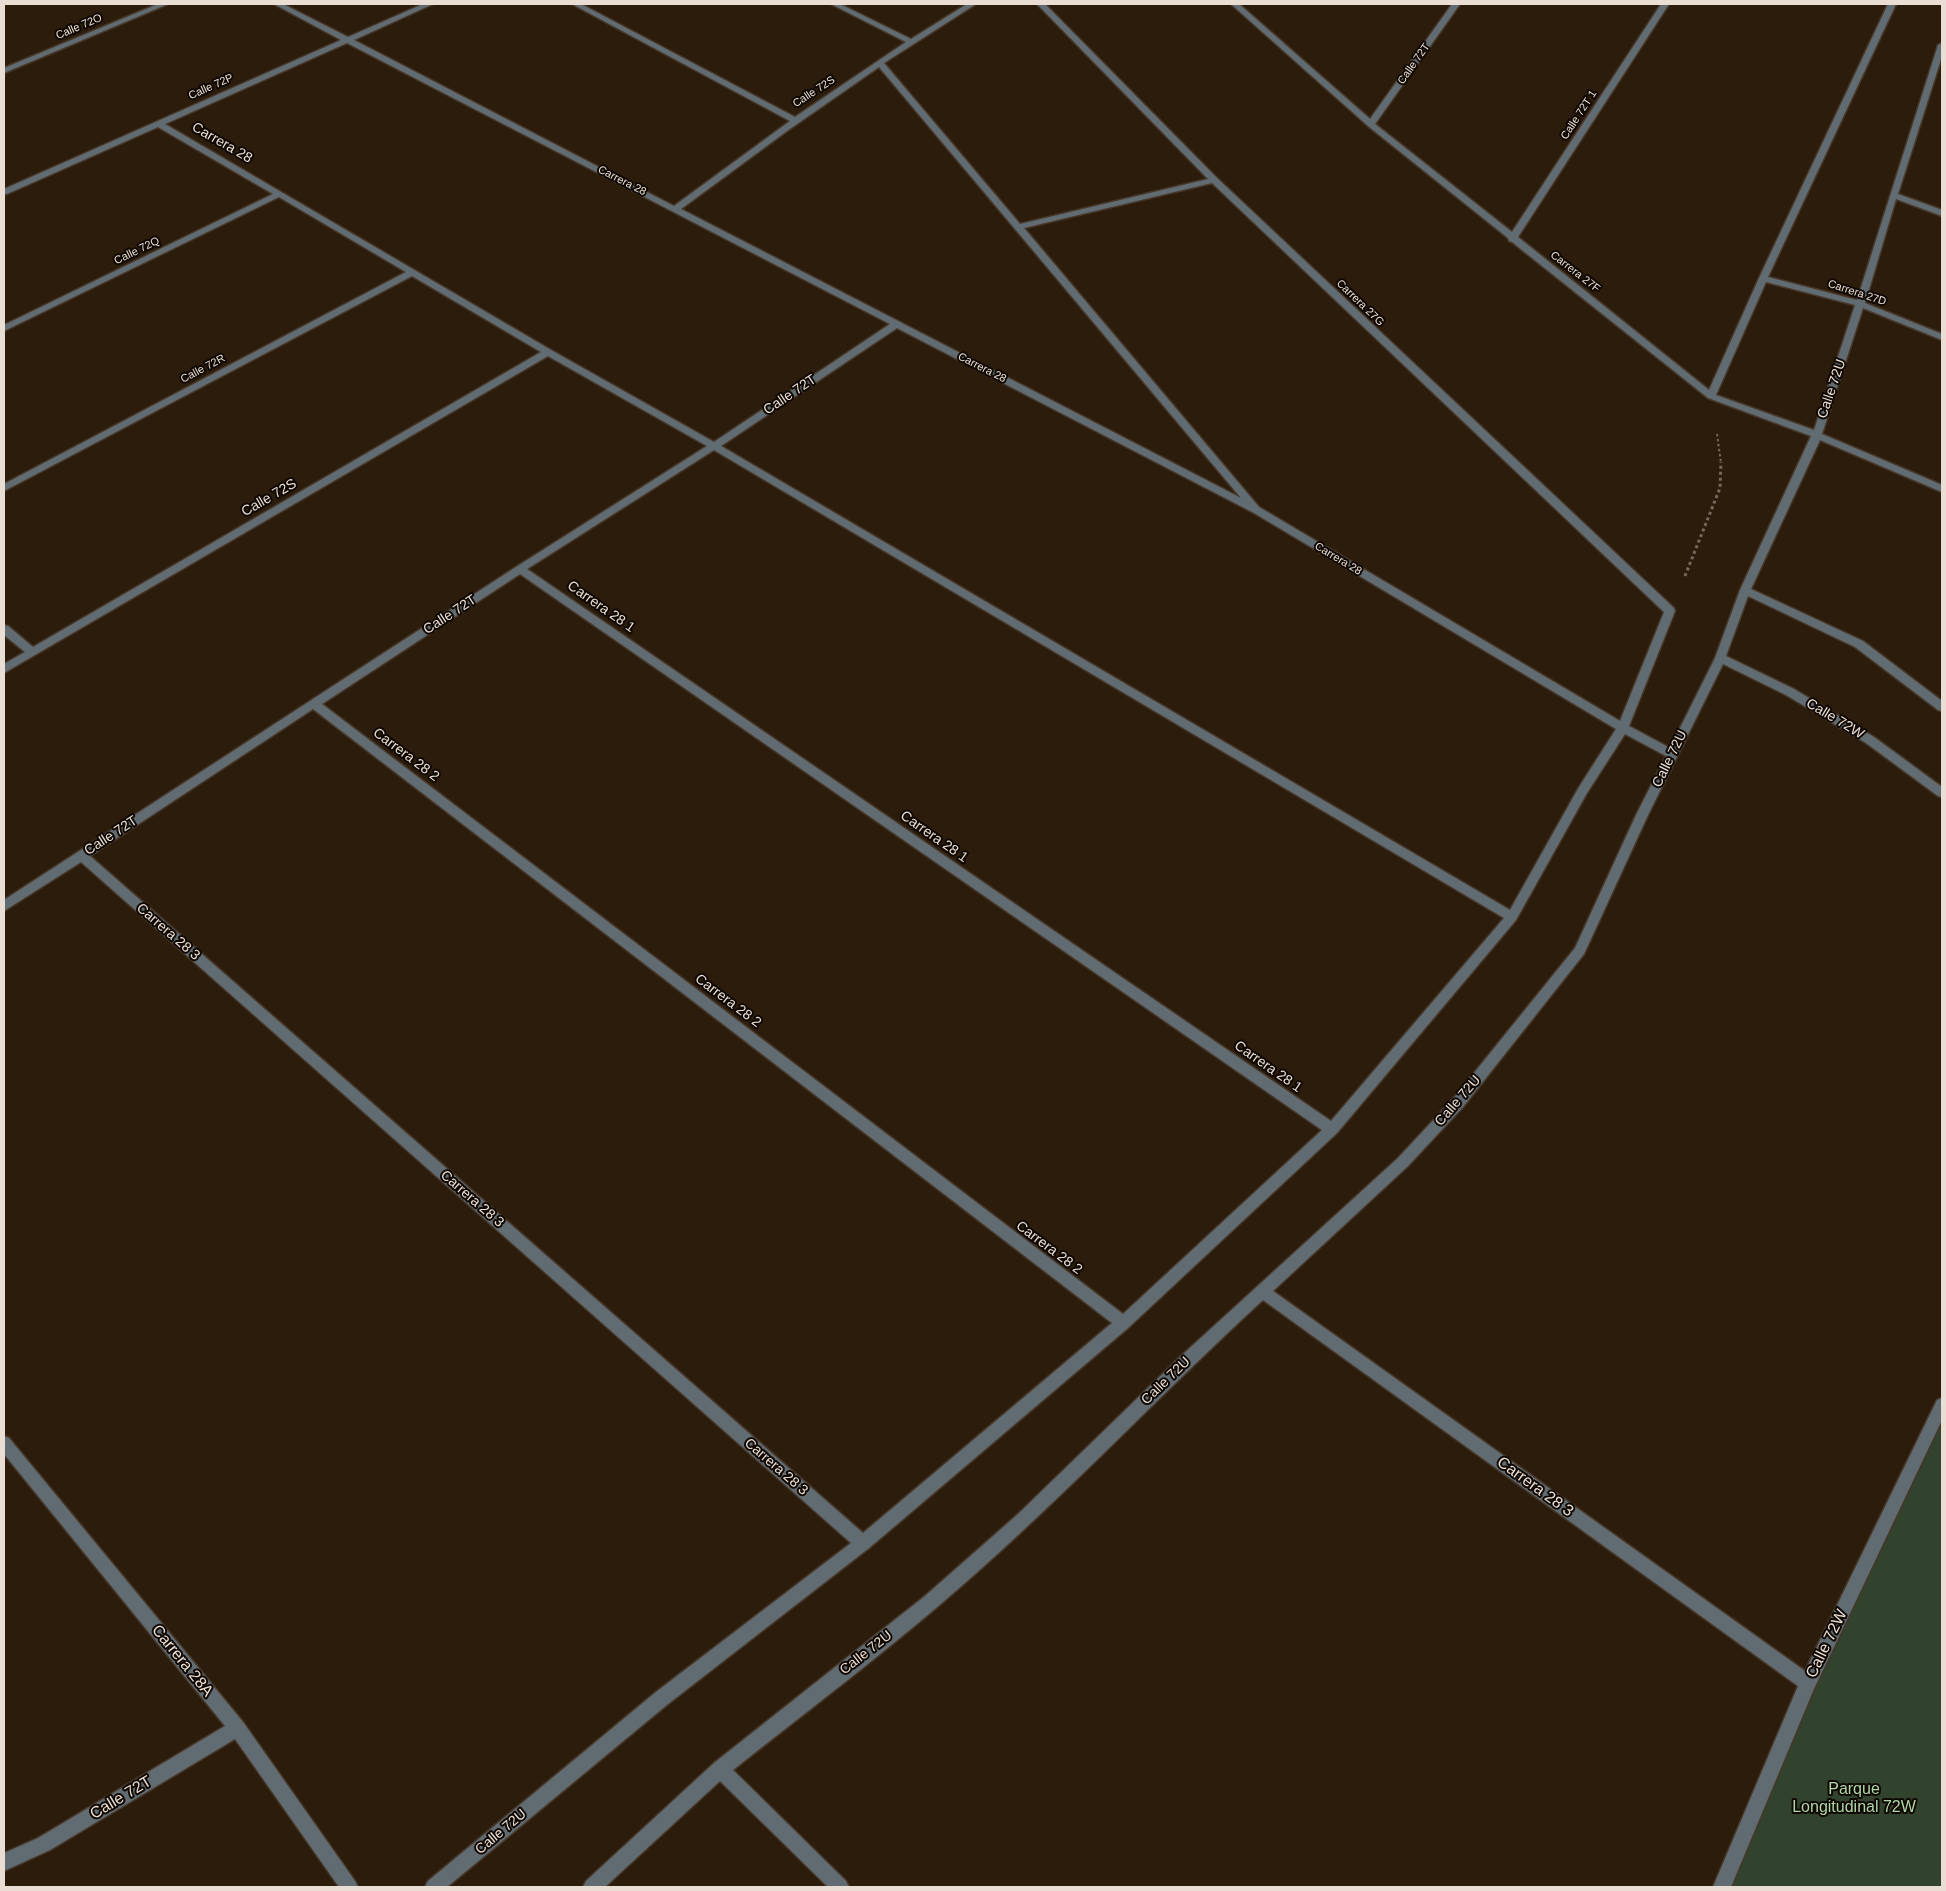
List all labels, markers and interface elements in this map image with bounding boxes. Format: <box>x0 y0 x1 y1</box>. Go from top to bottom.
street label: Calle 72O <box>54 11 104 43</box>
street label: Calle 72T <box>1395 41 1433 87</box>
street label: Calle 72P <box>187 71 235 103</box>
street label: Calle 72S <box>790 73 838 111</box>
street label: Calle 72T 1 <box>1558 88 1600 142</box>
street label: Carrera 28 <box>189 119 255 167</box>
street label: Carrera 28 <box>596 163 648 199</box>
street label: Calle 72Q <box>112 234 162 268</box>
street label: Carrera 27F <box>1548 249 1602 295</box>
street label: Carrera 27G <box>1333 277 1387 329</box>
street label: Carrera 27D <box>1826 277 1888 309</box>
street label: Carrera 28 <box>956 350 1008 386</box>
street label: Calle 72R <box>179 352 227 386</box>
street label: Calle 72U <box>1814 357 1850 421</box>
street label: Calle 72T <box>760 371 820 419</box>
street label: Calle 72S <box>239 476 299 520</box>
street label: Carrera 28 <box>1312 540 1364 578</box>
street label: Carrera 28 1 <box>564 578 638 636</box>
street label: Calle 72T <box>420 592 480 638</box>
street label: Calle 72W <box>1803 695 1867 743</box>
street label: Carrera 28 2 <box>370 725 442 785</box>
street label: Calle 72U <box>1649 728 1691 790</box>
street label: Carrera 28 1 <box>897 808 971 866</box>
street label: Calle 72T <box>81 813 141 859</box>
street label: Carrera 28 3 <box>133 900 203 964</box>
street label: Carrera 28 2 <box>692 971 764 1031</box>
street label: Carrera 28 1 <box>1231 1038 1305 1096</box>
street label: Calle 72U <box>1431 1072 1485 1130</box>
street label: Carrera 28 3 <box>437 1167 507 1231</box>
street label: Carrera 28 2 <box>1013 1218 1085 1278</box>
street label: Calle 72U <box>1138 1354 1194 1408</box>
street label: Carrera 28 3 <box>741 1435 811 1499</box>
street label: Carrera 28 3 <box>1493 1453 1577 1521</box>
street label: Calle 72W <box>1802 1607 1852 1681</box>
street label: Carrera 28A <box>147 1621 217 1701</box>
street label: Calle 72U <box>837 1627 895 1679</box>
street label: Calle 72T <box>87 1772 155 1824</box>
park label: Parque Longitudinal 72W <box>1792 1780 1916 1818</box>
street label: Calle 72U <box>472 1806 530 1858</box>

